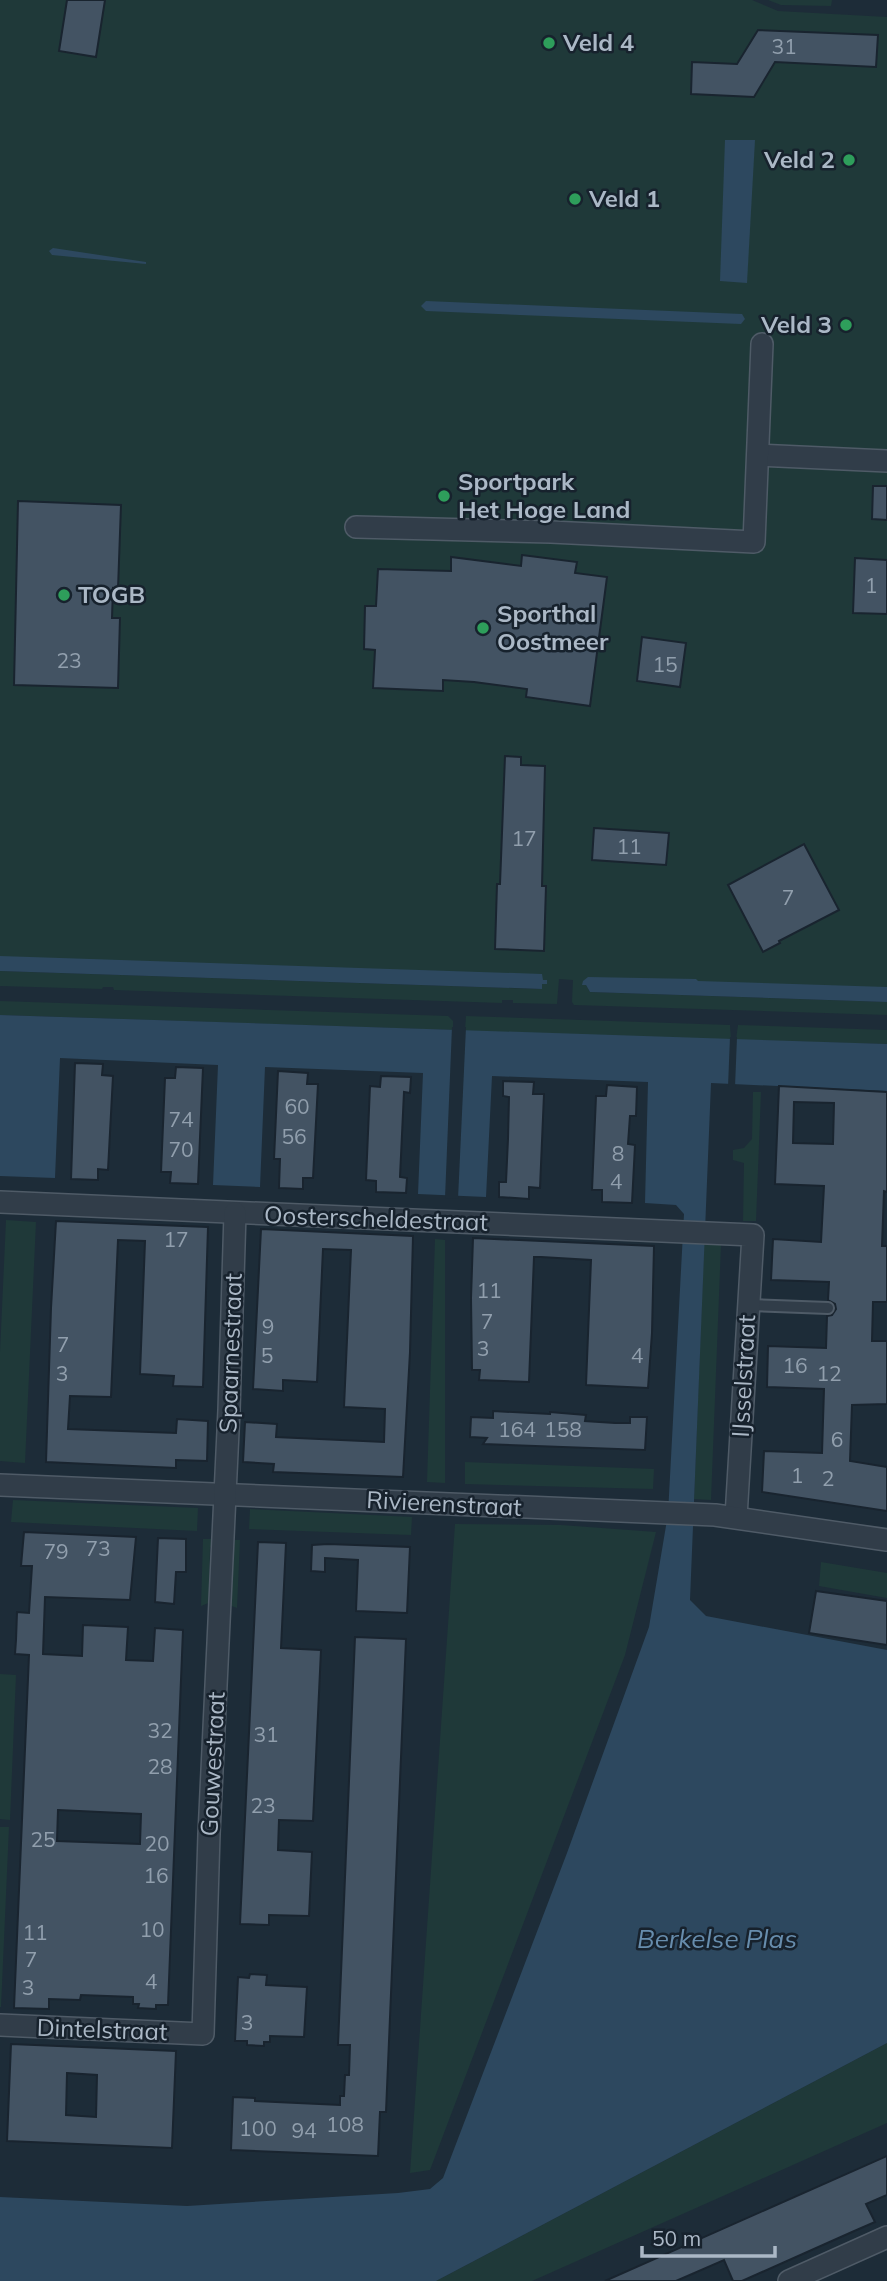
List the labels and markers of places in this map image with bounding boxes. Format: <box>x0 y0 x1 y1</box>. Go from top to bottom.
place label: Veld 4 <box>562 27 634 57</box>
marker: Veld 4 <box>541 35 557 51</box>
place label: Veld 2 <box>763 144 835 174</box>
marker: Veld 2 <box>841 152 857 168</box>
place label: Veld 1 <box>588 183 660 213</box>
marker: Veld 1 <box>567 191 583 207</box>
place label: Veld 3 <box>760 309 832 339</box>
marker: Veld 3 <box>838 317 854 333</box>
place label: Sportpark Het Hoge Land <box>458 466 630 524</box>
marker: Sportpark Het Hoge Land <box>436 488 452 504</box>
place label: TOGB <box>78 579 145 609</box>
marker: TOGB <box>56 587 72 603</box>
place label: Sporthal Oostmeer <box>497 598 609 656</box>
marker: Sporthal Oostmeer <box>475 620 491 636</box>

